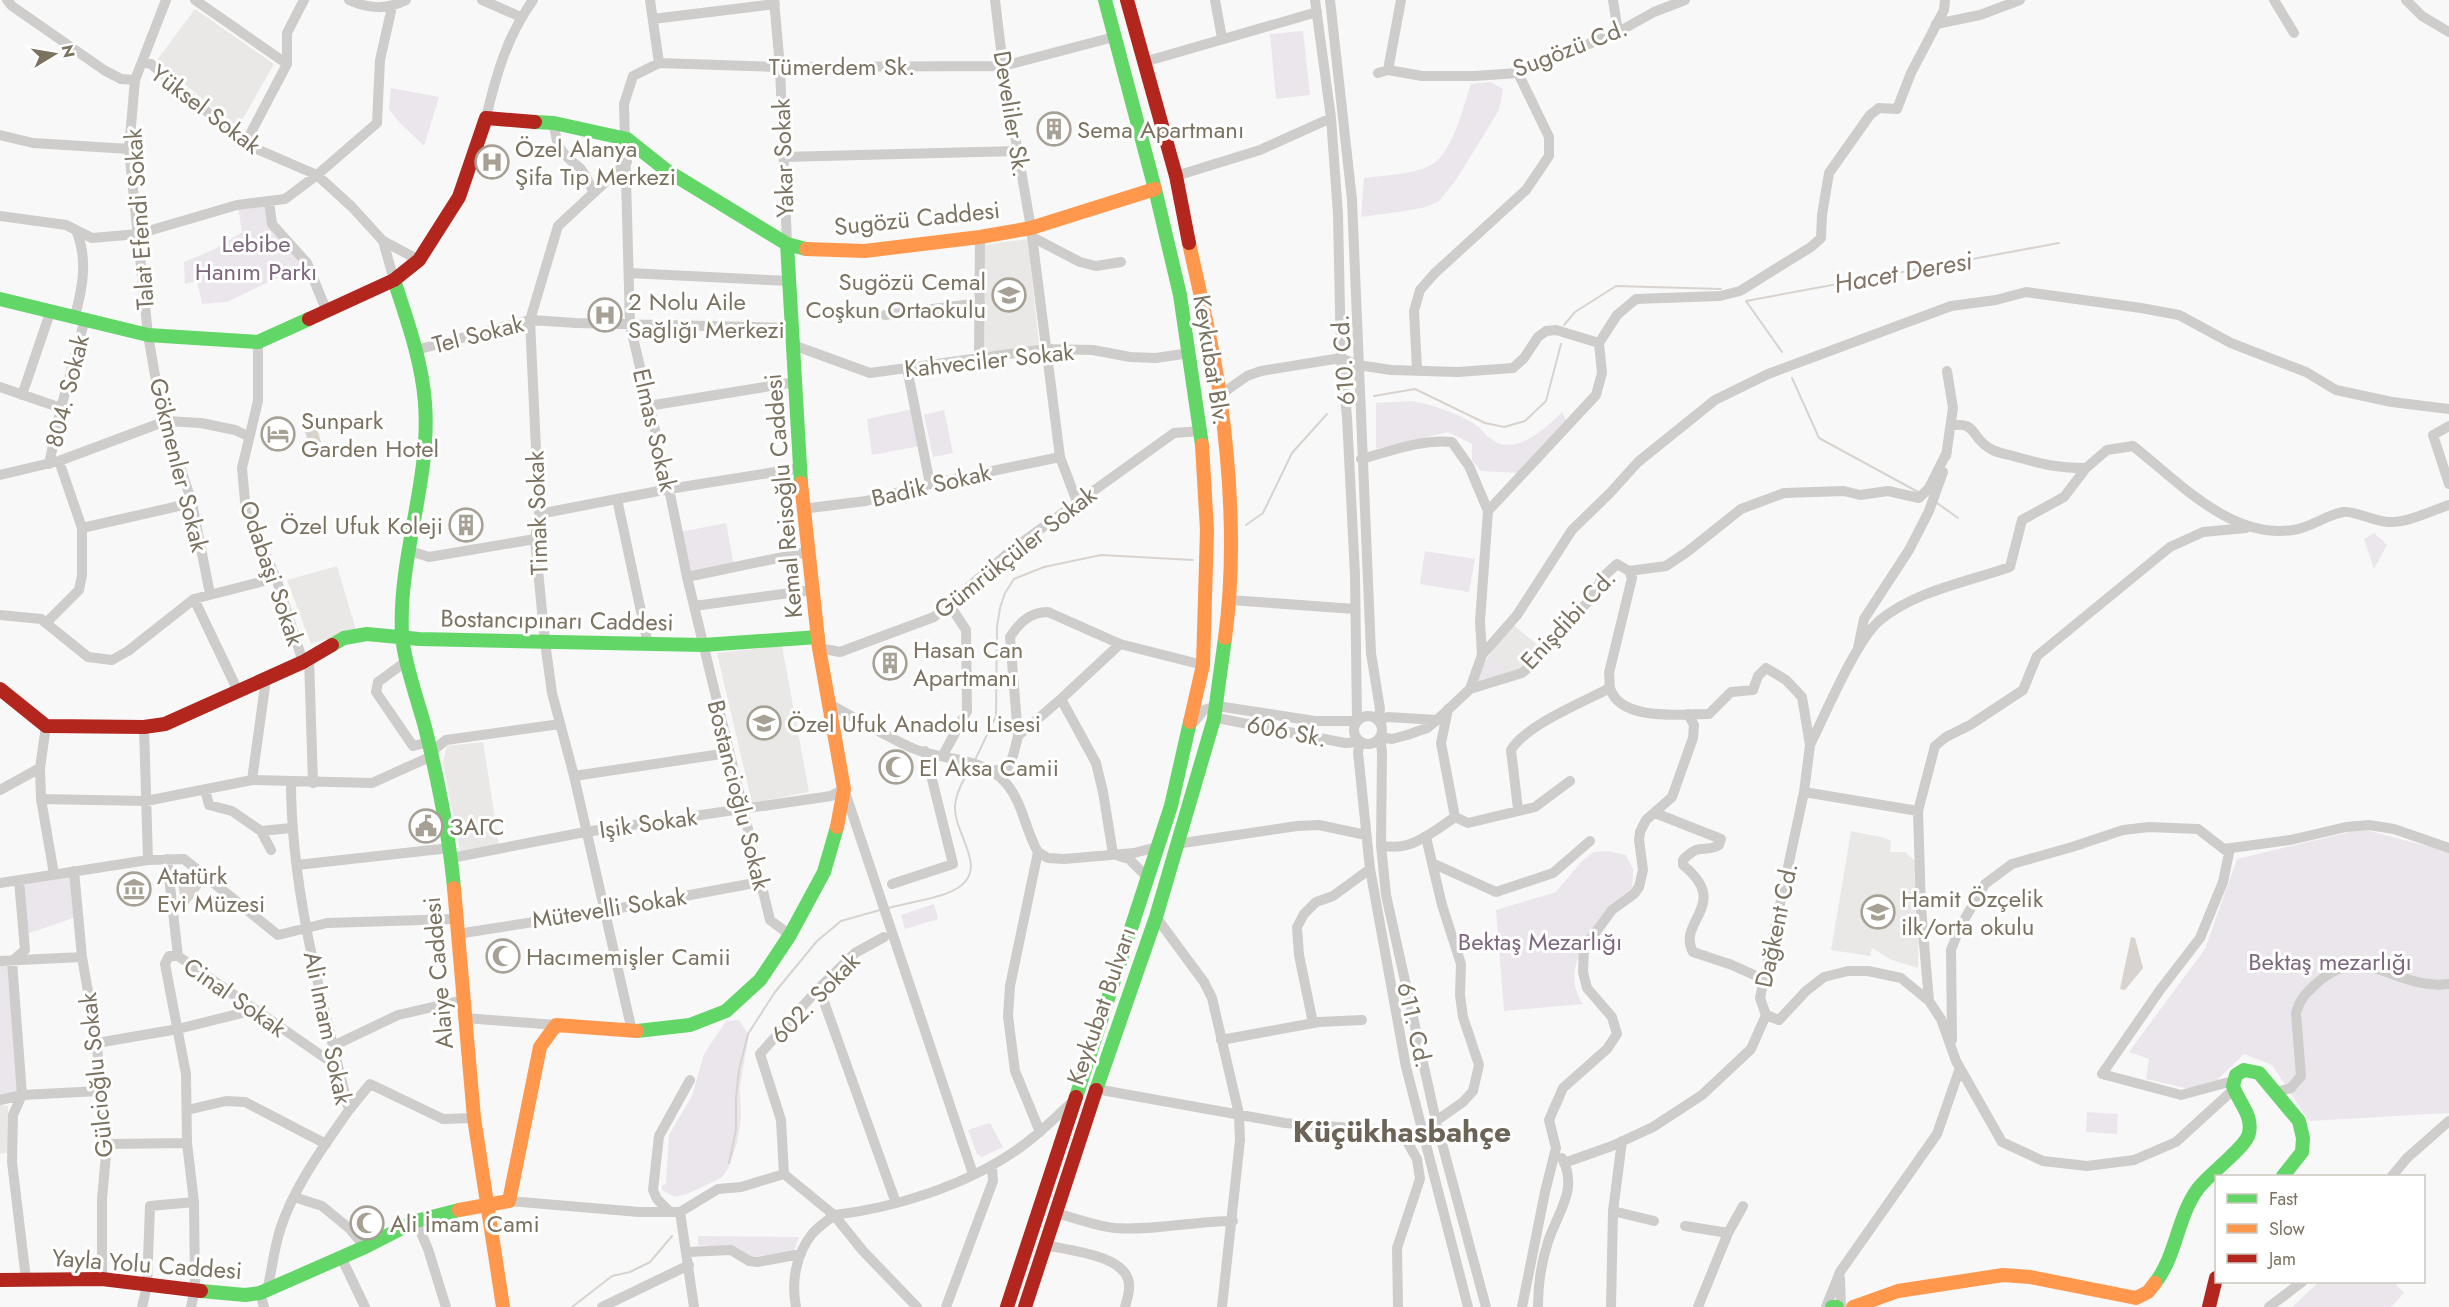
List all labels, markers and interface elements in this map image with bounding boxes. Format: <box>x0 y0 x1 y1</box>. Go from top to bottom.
street label: Sugözü Cd. <box>1508 10 1632 86</box>
north arrow <box>24 24 84 84</box>
text: N <box>56 43 81 60</box>
street label: Develiler Sk. <box>985 48 1039 180</box>
street label: Tümerdem Sk. <box>769 49 915 84</box>
street label: Yüksel Sokak <box>143 56 269 162</box>
street label: Yakar Sokak <box>763 97 803 218</box>
building icon: Sema Apartmanı <box>1036 111 1072 147</box>
place label: Sema Apartmanı <box>1077 112 1244 147</box>
street label: Talat Efendi Sokak <box>115 127 163 311</box>
place label: Özel Alanya Şifa Tıp Merkezi <box>515 131 676 194</box>
hospital icon: Özel Alanya Şifa Tıp Merkezi <box>474 144 510 180</box>
street label: Sugözü Caddesi <box>832 192 1002 244</box>
park label: Lebibe Hanım Parkı <box>195 226 317 289</box>
water label: Hacet Deresi <box>1831 241 1975 303</box>
place label: Sugözü Cemal Coşkun Ortaokulu <box>805 264 986 327</box>
school or university icon: Sugözü Cemal Coşkun Ortaokulu <box>991 277 1027 313</box>
place label: 2 Nolu Aile Sağlığı Merkezi <box>628 284 785 347</box>
street label: Keykubat Blv. <box>1184 292 1240 428</box>
hospital icon: 2 Nolu Aile Sağlığı Merkezi <box>587 297 623 333</box>
street label: Tel Sokak <box>429 306 528 362</box>
street label: 610. Cd. <box>1322 314 1364 406</box>
street label: 804. Sokak <box>36 331 98 451</box>
street label: Kahveciler Sokak <box>903 334 1076 386</box>
street label: Elmas Sokak <box>624 365 686 495</box>
street label: Kemal Reisoğlu Caddesi <box>755 372 811 620</box>
street label: Gökmenler Sokak <box>140 374 218 556</box>
place label: Sunpark Garden Hotel <box>301 403 439 466</box>
hotel icon: Sunpark Garden Hotel <box>260 416 296 452</box>
street label: Timak Sokak <box>517 450 557 576</box>
street label: Badik Sokak <box>868 454 995 516</box>
street label: Gümrükçüler Sokak <box>927 477 1104 627</box>
street label: Odabaşi Sokak <box>231 496 313 651</box>
building icon: Özel Ufuk Koleji <box>448 507 484 543</box>
place label: Özel Ufuk Koleji <box>280 508 443 543</box>
street label: Enişdibi Cd. <box>1512 561 1624 677</box>
street label: Bostancıpınarı Caddesi <box>440 600 674 640</box>
place label: Hasan Can Apartmanı <box>913 632 1023 695</box>
building icon: Hasan Can Apartmanı <box>872 645 908 681</box>
street label: Bostancioğlu Sokak <box>698 696 780 894</box>
school or university icon: Özel Ufuk Anadolu Lisesi <box>746 705 782 741</box>
place label: Özel Ufuk Anadolu Lisesi <box>787 706 1041 741</box>
street label: 606 Sk. <box>1244 706 1330 756</box>
mosque icon: El Aksa Camii <box>878 749 914 785</box>
place label: El Aksa Camii <box>919 750 1059 785</box>
street label: Işik Sokak <box>597 799 700 847</box>
public building icon: ЗАГС <box>408 808 444 844</box>
place label: ЗАГС <box>449 809 505 844</box>
place label: Atatürk Evi Müzesi <box>157 858 265 921</box>
street label: Dağkent Cd. <box>1746 859 1806 991</box>
museum icon: Atatürk Evi Müzesi <box>116 871 152 907</box>
street label: Mütevelli Sokak <box>529 878 689 937</box>
place label: Hamit Özçelik ilk/orta okulu <box>1901 881 2044 944</box>
school or university icon: Hamit Özçelik ilk/orta okulu <box>1860 894 1896 930</box>
street label: Alaiye Caddesi <box>414 895 462 1051</box>
street label: Keykubat Bulvarı <box>1058 922 1144 1090</box>
park label: Bektaş Mezarlığı <box>1458 924 1622 959</box>
mosque icon: Hacımemişler Camii <box>485 938 521 974</box>
place label: Hacımemişler Camii <box>526 939 731 974</box>
street label: 602. Sokak <box>762 944 868 1052</box>
park label: Bektaş mezarlığı <box>2248 944 2412 979</box>
street label: Ali Imam Sokak <box>295 948 361 1108</box>
street label: Cinal Sokak <box>176 949 294 1046</box>
street label: 611. Cd. <box>1388 979 1442 1071</box>
street label: Gülcioğlu Sokak <box>70 990 122 1159</box>
district label: Küçükhasbahçe <box>1293 1110 1511 1153</box>
legend <box>2215 1175 2425 1283</box>
text: Fast <box>2269 1186 2298 1212</box>
mosque icon: Ali İmam Cami <box>349 1205 385 1241</box>
place label: Ali İmam Cami <box>390 1206 540 1241</box>
text: Slow <box>2269 1216 2306 1242</box>
street label: Yayla Yolu Caddesi <box>51 1240 243 1288</box>
text: Jam <box>2267 1246 2296 1272</box>

